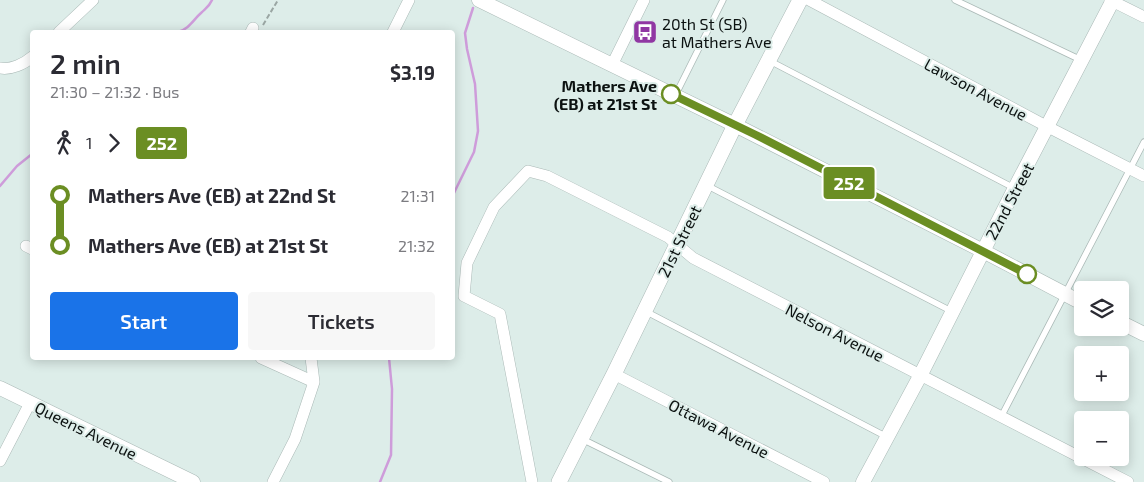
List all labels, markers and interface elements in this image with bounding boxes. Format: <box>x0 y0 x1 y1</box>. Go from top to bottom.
place label: 20th St (SB) at Mathers Ave <box>662 14 772 51</box>
bus stop icon: 20th St (SB) at Mathers Ave <box>632 19 658 45</box>
text: 2 min <box>50 46 121 80</box>
street label: Lawson Avenue <box>921 54 1031 124</box>
text: $3.19 <box>390 61 435 84</box>
place label: Mathers Ave (EB) at 21st St <box>554 76 657 113</box>
text: 21:30 – 21:32 · Bus <box>50 82 179 101</box>
marker: Mathers Ave (EB) at 21st St <box>661 84 681 104</box>
icon: walk <box>50 129 78 157</box>
icon: forward <box>100 129 128 157</box>
text: 252 <box>146 132 177 154</box>
text: 1 <box>86 133 92 152</box>
street label: 22nd Street <box>981 159 1037 243</box>
line badge: 252 <box>820 167 878 199</box>
text: 252 <box>834 172 864 194</box>
text: Mathers Ave (EB) at 22nd St <box>88 184 336 207</box>
text: 21:31 <box>401 186 435 205</box>
street label: 21st Street <box>653 202 705 280</box>
text: Mathers Ave (EB) at 21st St <box>88 234 328 257</box>
text: 21:32 <box>398 236 435 255</box>
unlabelled marker <box>1017 264 1037 284</box>
map controls <box>1074 281 1129 466</box>
button: layers <box>1074 281 1129 336</box>
button: Start <box>50 292 238 350</box>
button: Tickets <box>248 292 435 350</box>
street label: Nelson Avenue <box>783 299 887 365</box>
button: + <box>1074 346 1129 401</box>
street label: Ottawa Avenue <box>666 394 772 462</box>
street label: Queens Avenue <box>31 397 140 464</box>
button: − <box>1074 411 1129 466</box>

